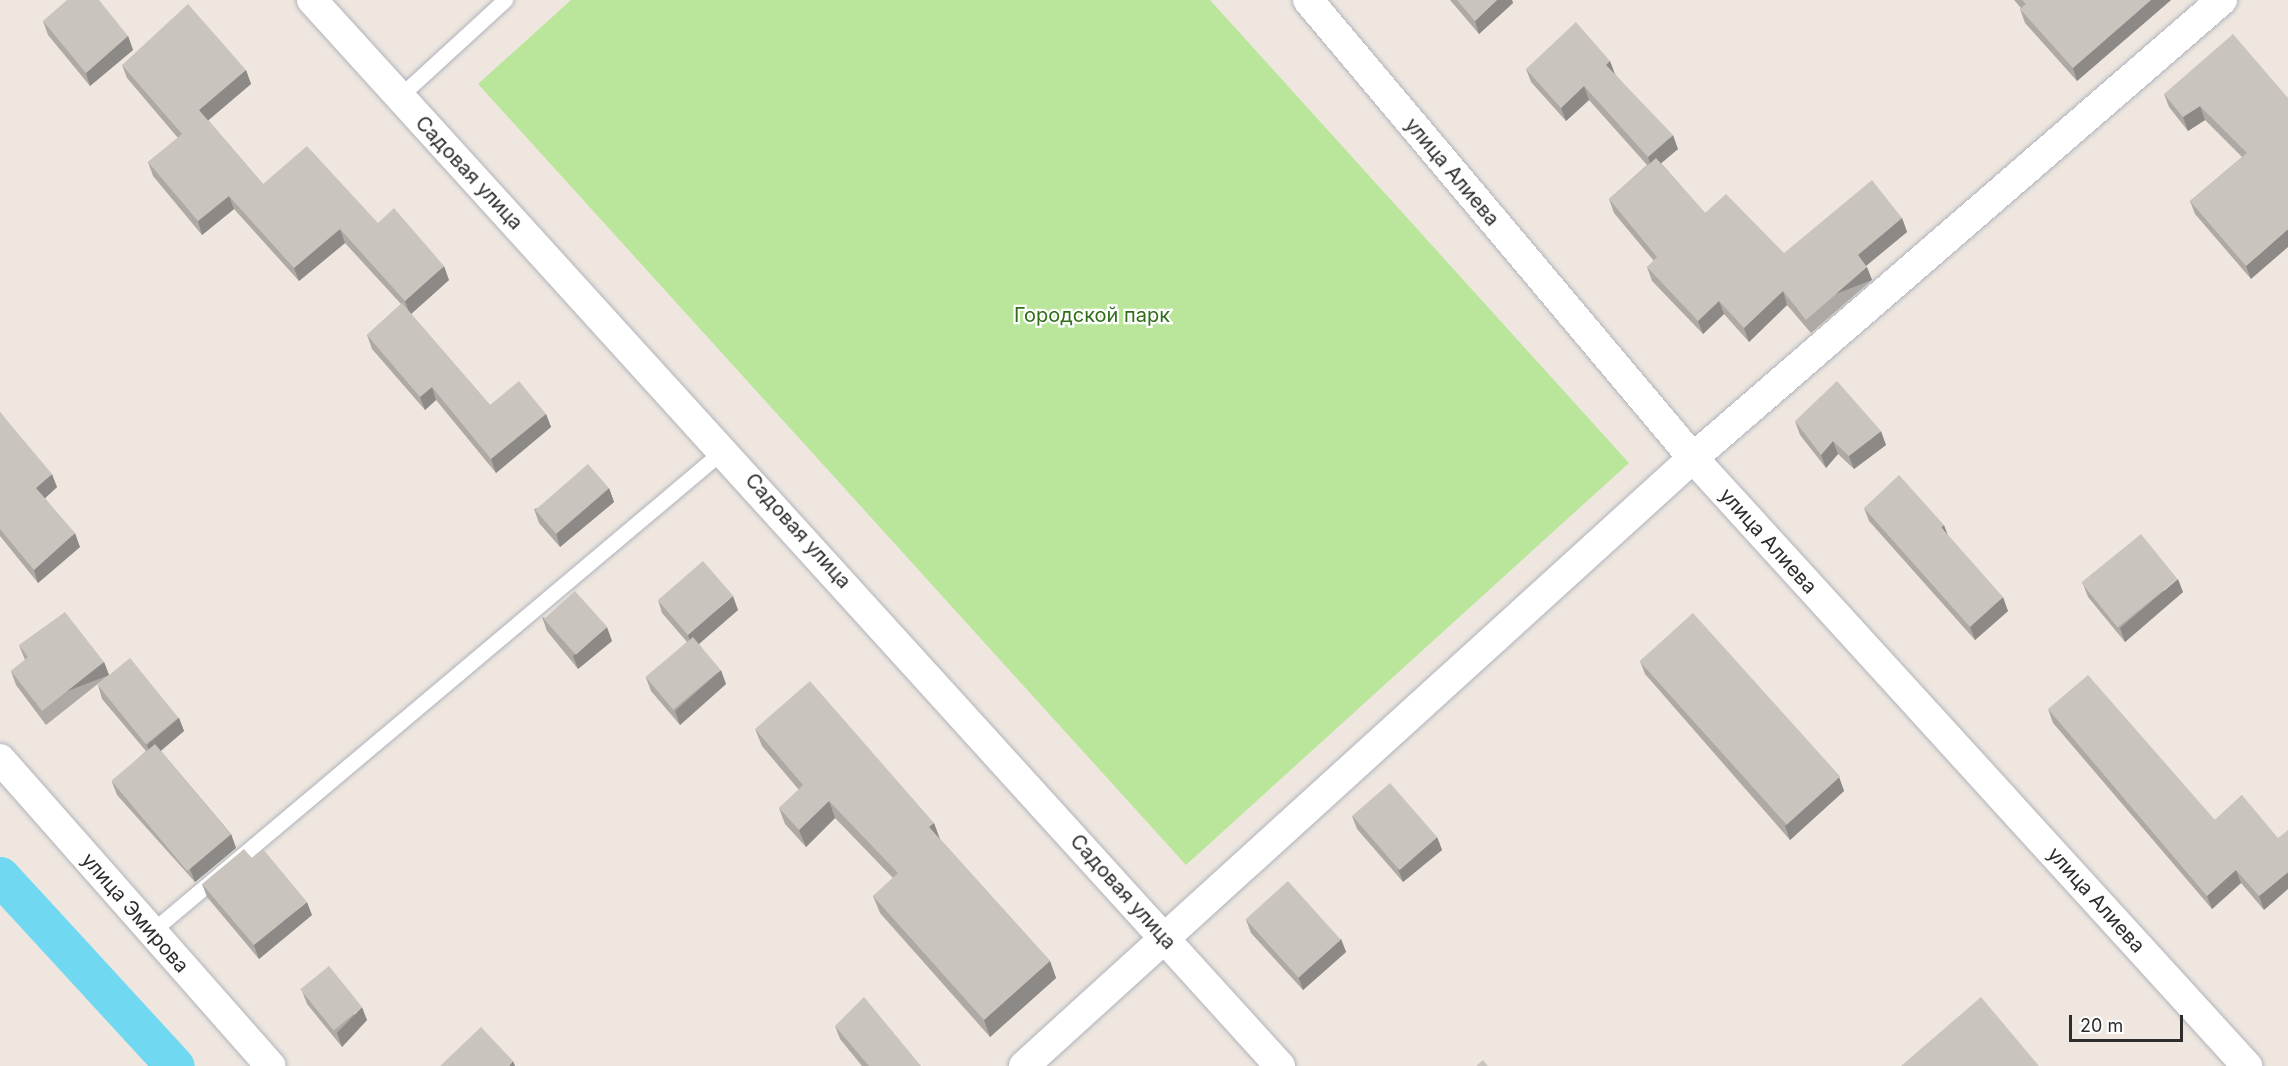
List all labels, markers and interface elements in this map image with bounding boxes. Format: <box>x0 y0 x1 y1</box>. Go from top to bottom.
street label: Садовая улица <box>410 111 528 235</box>
street label: улица Алиева <box>1400 113 1504 231</box>
park label: Городской парк <box>1014 303 1170 327</box>
street label: Садовая улица <box>740 469 856 593</box>
street label: улица Алиева <box>1714 483 1822 599</box>
street label: Садовая улица <box>1065 830 1181 954</box>
street label: улица Алиева <box>2042 842 2150 958</box>
street label: улица Эмирова <box>76 848 194 978</box>
scale bar <box>2072 1003 2186 1041</box>
text: 20 m <box>2080 1015 2123 1036</box>

